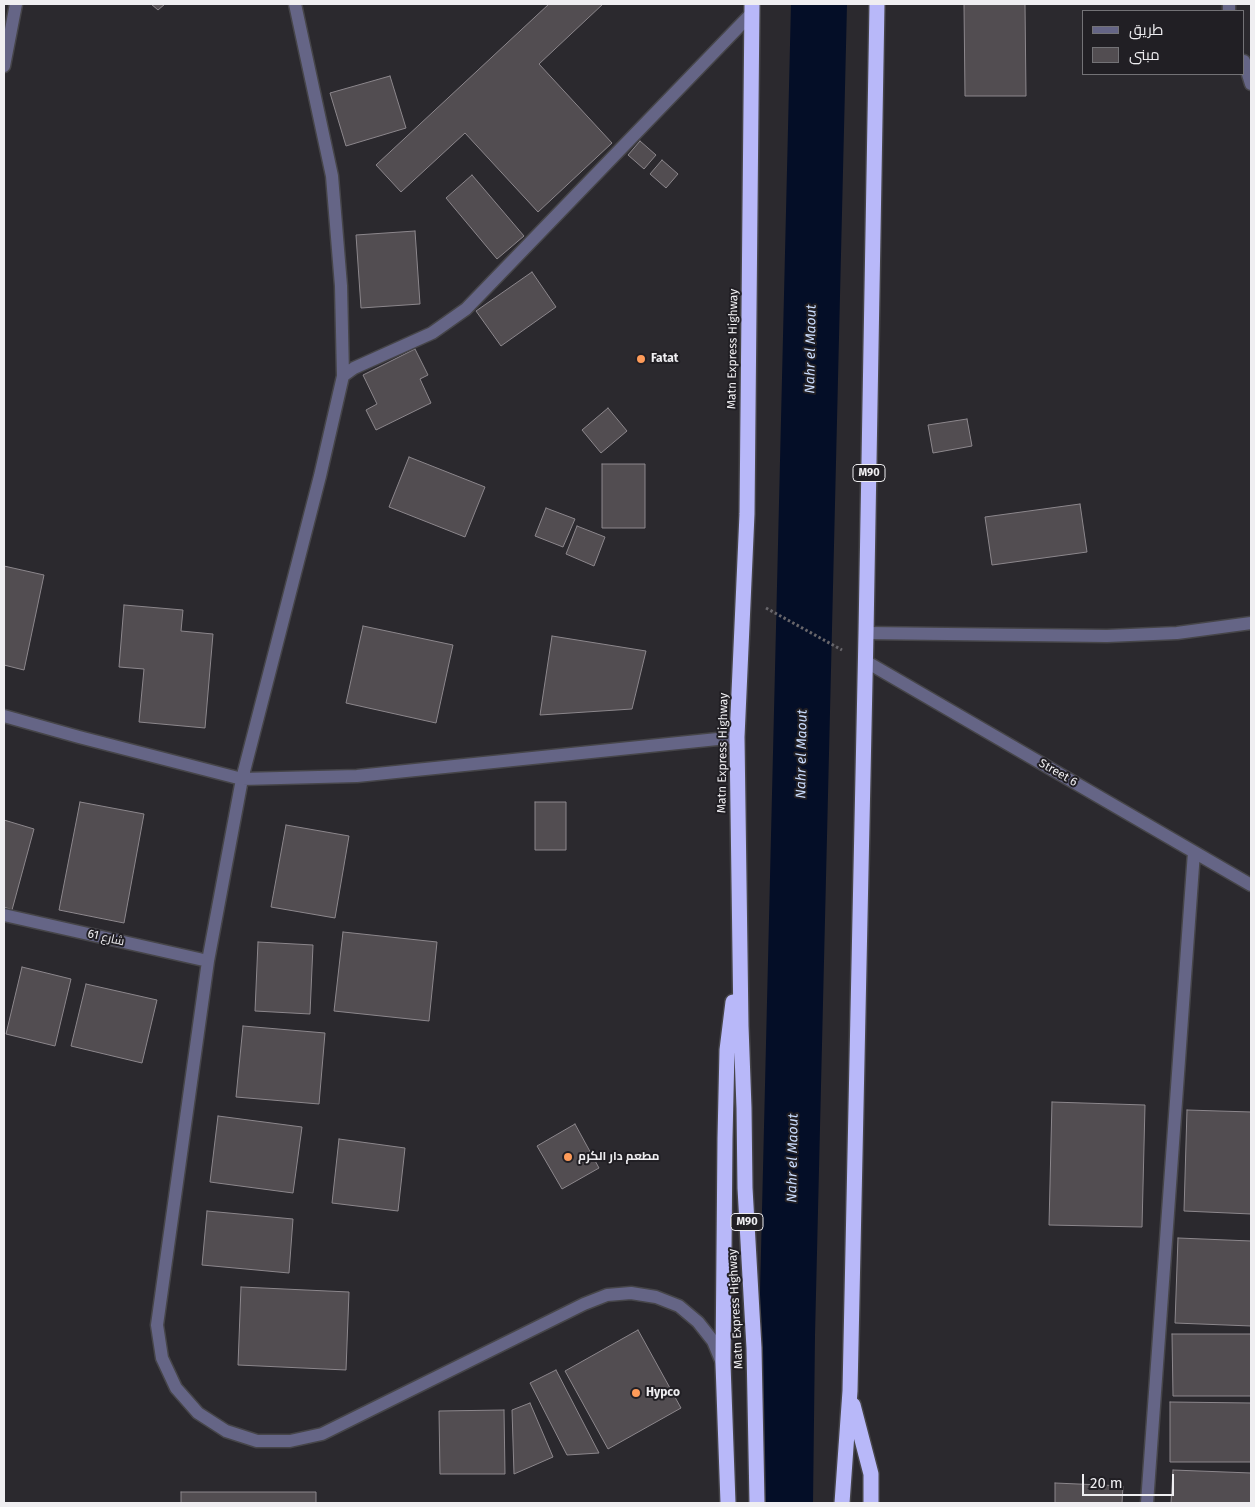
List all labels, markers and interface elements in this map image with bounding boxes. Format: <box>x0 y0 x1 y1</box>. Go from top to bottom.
legend <box>1082 10 1245 75</box>
text: طريق <box>1129 21 1163 39</box>
text: مبنى <box>1129 46 1160 64</box>
street label: Matn Express Highway <box>725 289 741 409</box>
water label: Nahr el Maout <box>802 304 820 394</box>
place label: Fatat <box>651 352 678 366</box>
marker: Fatat <box>635 353 647 365</box>
road number: M90 <box>853 464 885 482</box>
street label: Matn Express Highway <box>715 693 731 813</box>
water label: Nahr el Maout <box>793 709 811 799</box>
street label: Street 6 <box>1036 756 1080 790</box>
street label: شارع 61 <box>86 927 126 949</box>
water label: Nahr el Maout <box>784 1113 802 1203</box>
place label: مطعم دار الكرم <box>578 1150 659 1164</box>
marker: مطعم دار الكرم <box>562 1151 574 1163</box>
road number: M90 <box>731 1214 763 1230</box>
street label: Matn Express Highway <box>726 1249 746 1369</box>
place label: Hypco <box>646 1386 680 1400</box>
marker: Hypco <box>630 1387 642 1399</box>
scale bar <box>1085 1464 1178 1496</box>
text: 20 m <box>1090 1474 1123 1492</box>

